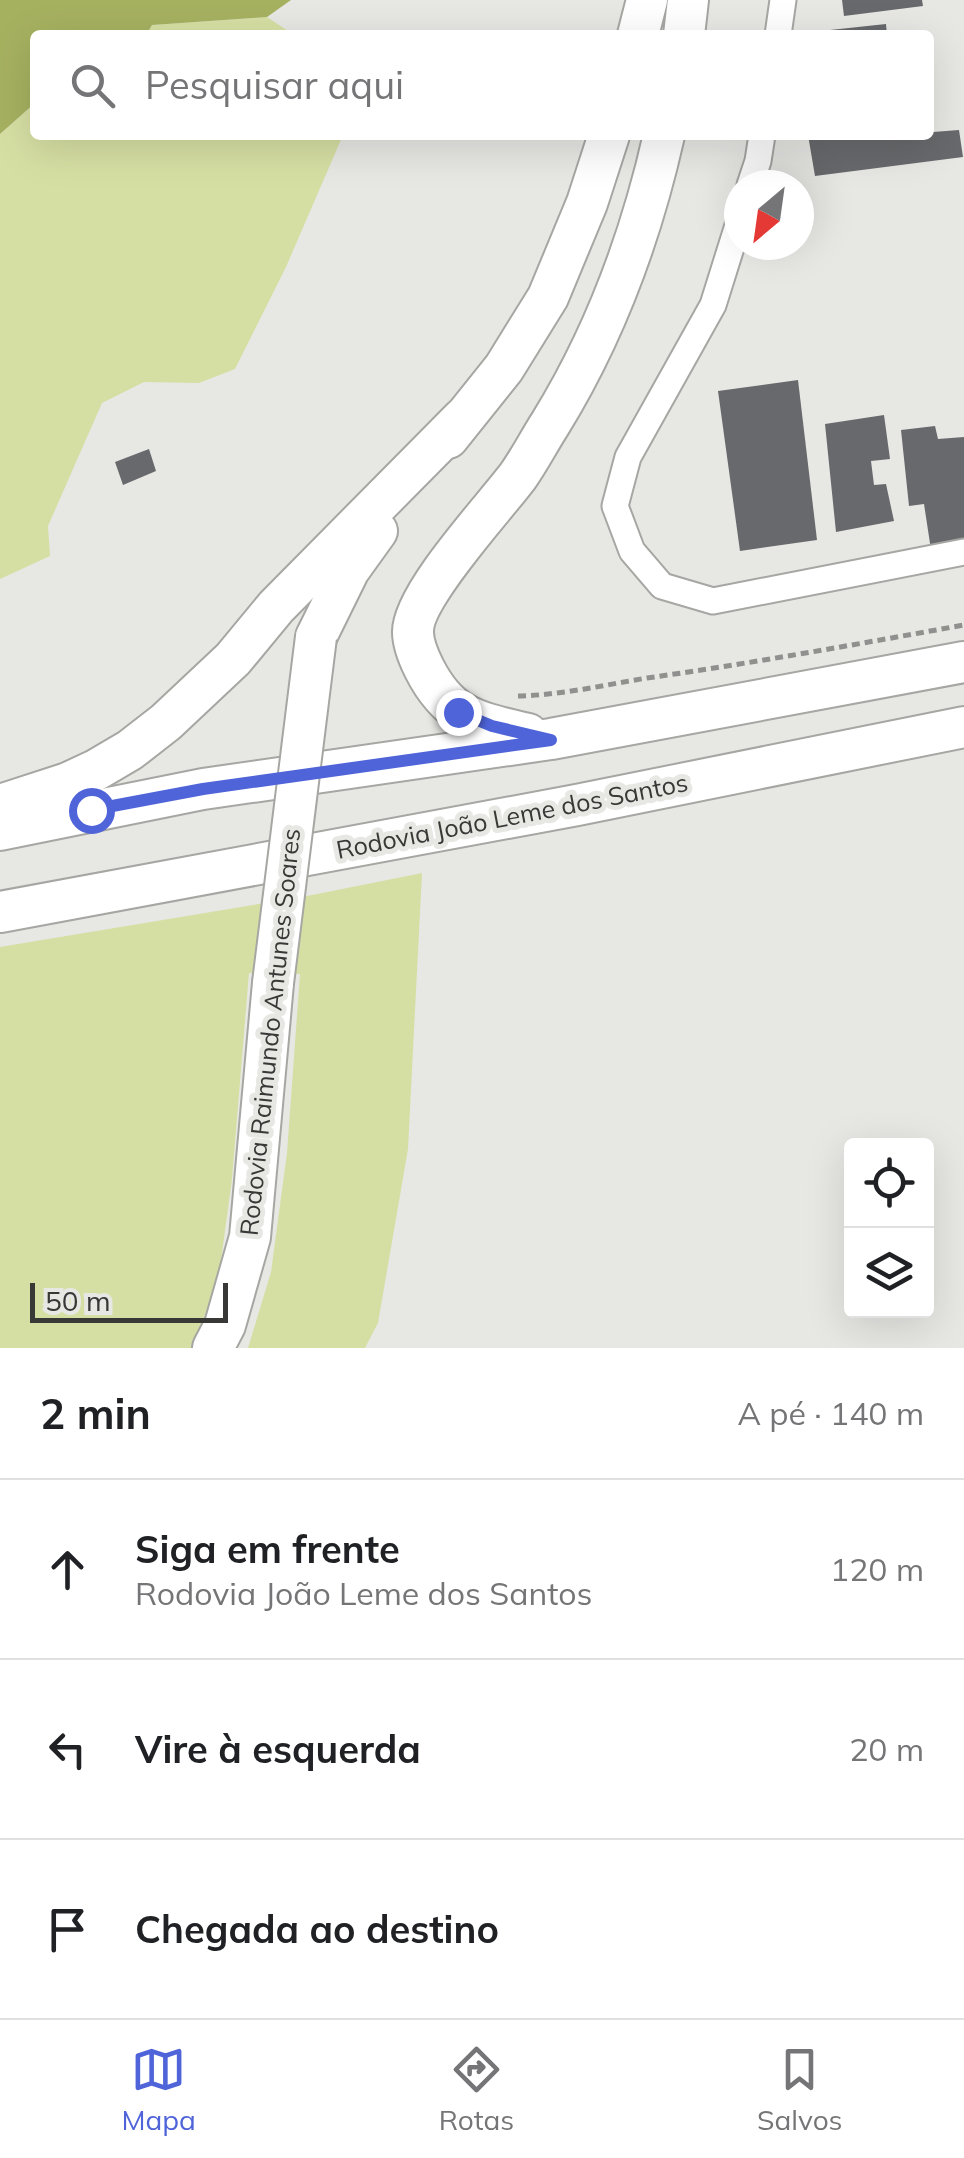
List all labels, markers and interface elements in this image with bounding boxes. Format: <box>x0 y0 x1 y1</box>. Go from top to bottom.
search box <box>30 30 934 140</box>
icon: search <box>65 58 120 113</box>
text: Pesquisar aqui <box>145 61 404 109</box>
north arrow <box>724 170 814 260</box>
route end <box>436 690 482 736</box>
street label: Rodovia João Leme dos Santos <box>334 766 690 865</box>
route start <box>69 788 115 834</box>
street label: Rodovia Raimundo Antunes Soares <box>233 827 306 1237</box>
map controls <box>844 1138 934 1318</box>
button: locate <box>844 1138 934 1228</box>
button: layers <box>844 1228 934 1318</box>
scale bar <box>30 1278 228 1322</box>
text: 50 m <box>45 1283 111 1318</box>
text: 2 min <box>40 1387 151 1440</box>
text: A pé · 140 m <box>737 1393 924 1433</box>
text: Siga em frente <box>135 1525 400 1573</box>
icon: ahead <box>40 1542 95 1597</box>
text: 120 m <box>830 1549 924 1589</box>
text: Rodovia João Leme dos Santos <box>135 1573 592 1613</box>
icon: left <box>40 1722 95 1777</box>
text: Vire à esquerda <box>135 1725 421 1773</box>
text: 20 m <box>849 1729 924 1769</box>
icon: arrive <box>40 1902 95 1957</box>
text: Chegada ao destino <box>135 1905 499 1953</box>
tab: Mapa <box>121 2042 196 2137</box>
tab: Rotas <box>439 2042 514 2137</box>
tab: Salvos <box>757 2042 843 2137</box>

